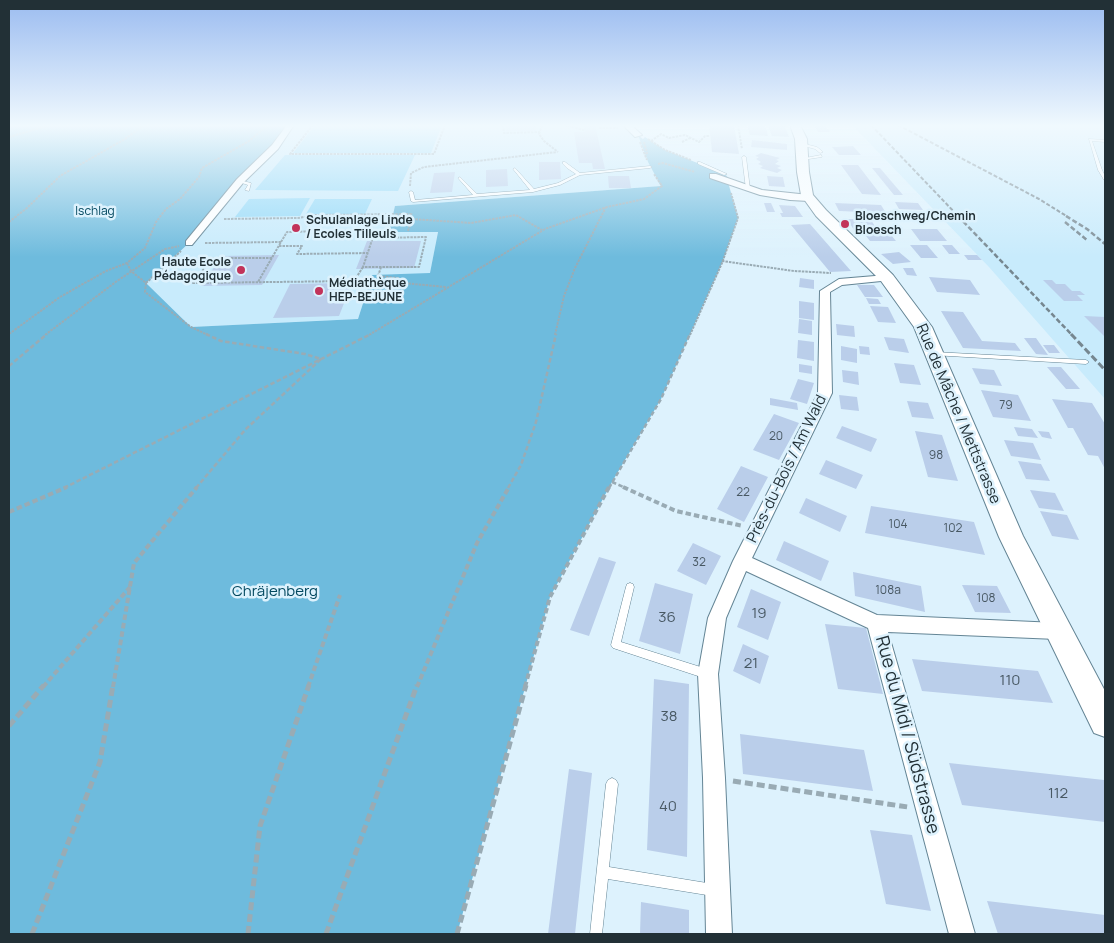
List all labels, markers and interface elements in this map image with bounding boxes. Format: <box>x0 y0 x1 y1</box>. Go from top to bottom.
park label: Ischlag <box>75 205 115 219</box>
place label: Bloeschweg/Chemin Bloesch <box>855 210 976 238</box>
place label: Schulanlage Linde / Ecoles Tilleuls <box>306 214 413 242</box>
marker: Bloeschweg/Chemin Bloesch <box>839 218 851 230</box>
marker: Schulanlage Linde / Ecoles Tilleuls <box>290 222 302 234</box>
place label: Haute Ecole Pédagogique <box>154 256 231 284</box>
marker: Haute Ecole Pédagogique <box>235 264 247 276</box>
place label: Médiathèque HEP-BEJUNE <box>329 277 406 305</box>
marker: Médiathèque HEP-BEJUNE <box>313 285 325 297</box>
street label: Rue de Mâche / Mettstrasse <box>912 321 1004 507</box>
street label: Près-du-Bois / Am Wald <box>743 392 831 546</box>
house number: 79 <box>999 399 1013 413</box>
house number: 20 <box>769 430 783 444</box>
house number: 98 <box>929 449 943 463</box>
house number: 22 <box>736 486 750 500</box>
house number: 104 <box>888 518 908 532</box>
house number: 102 <box>944 522 962 536</box>
house number: 32 <box>692 556 706 570</box>
park label: Chräjenberg <box>232 583 318 601</box>
house number: 108a <box>875 584 901 598</box>
house number: 108 <box>977 592 995 606</box>
house number: 19 <box>751 605 767 623</box>
house number: 36 <box>658 609 676 627</box>
street label: Rue du Midi / Südstrasse <box>870 634 944 836</box>
house number: 21 <box>744 655 758 673</box>
house number: 110 <box>1000 672 1020 690</box>
house number: 38 <box>660 708 678 726</box>
house number: 112 <box>1048 785 1068 803</box>
house number: 40 <box>659 798 677 816</box>

